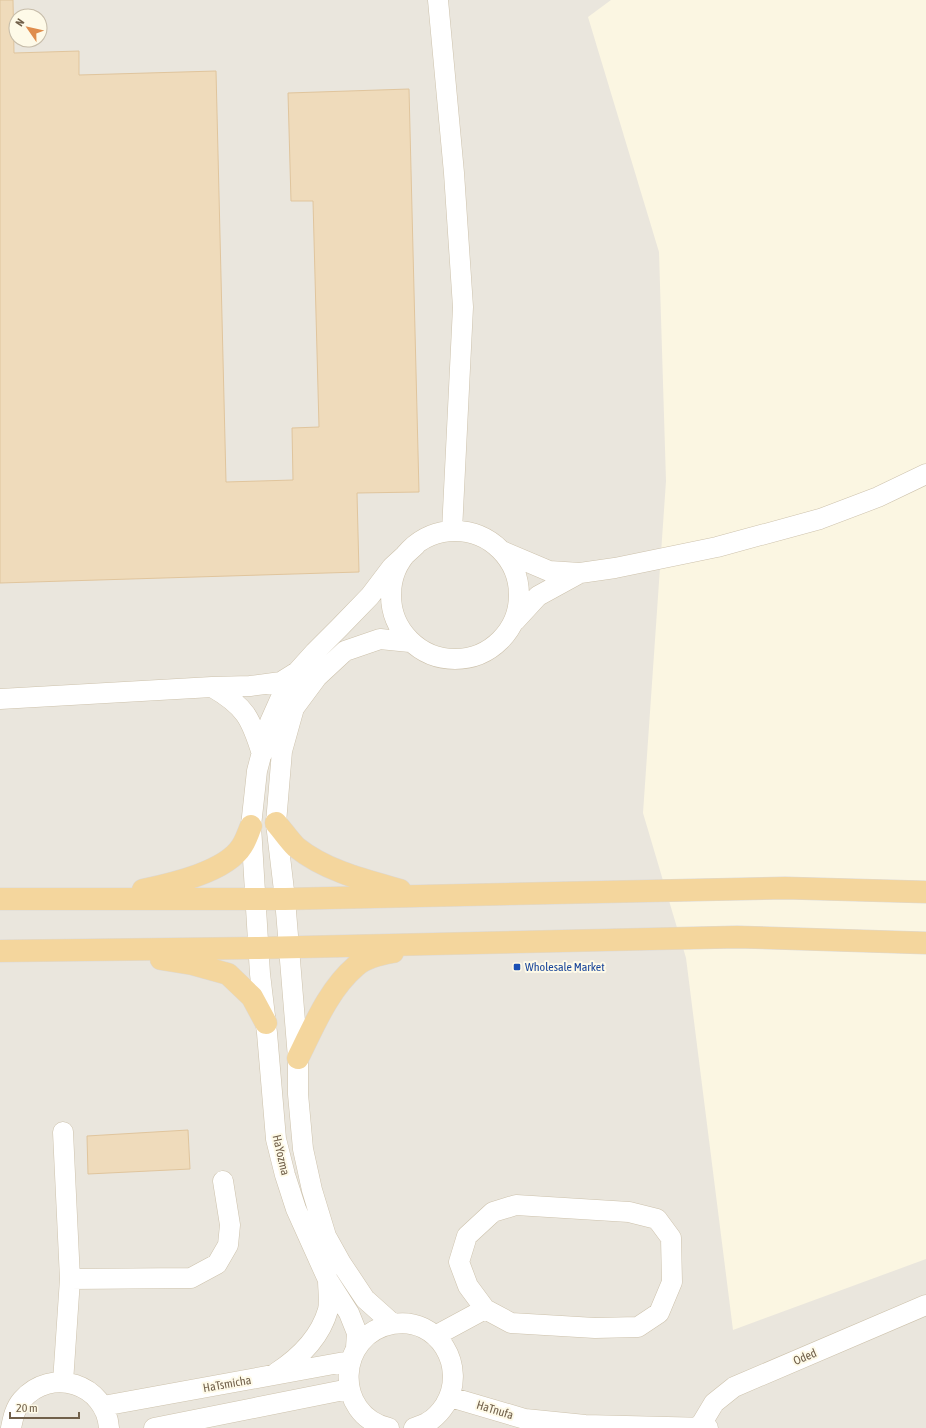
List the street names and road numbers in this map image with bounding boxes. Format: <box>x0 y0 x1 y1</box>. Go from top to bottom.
street label: HaYozma <box>270 1133 292 1177</box>
street label: Oded <box>791 1346 819 1368</box>
street label: HaTsmicha <box>202 1373 252 1395</box>
street label: HaTnufa <box>475 1398 515 1422</box>

